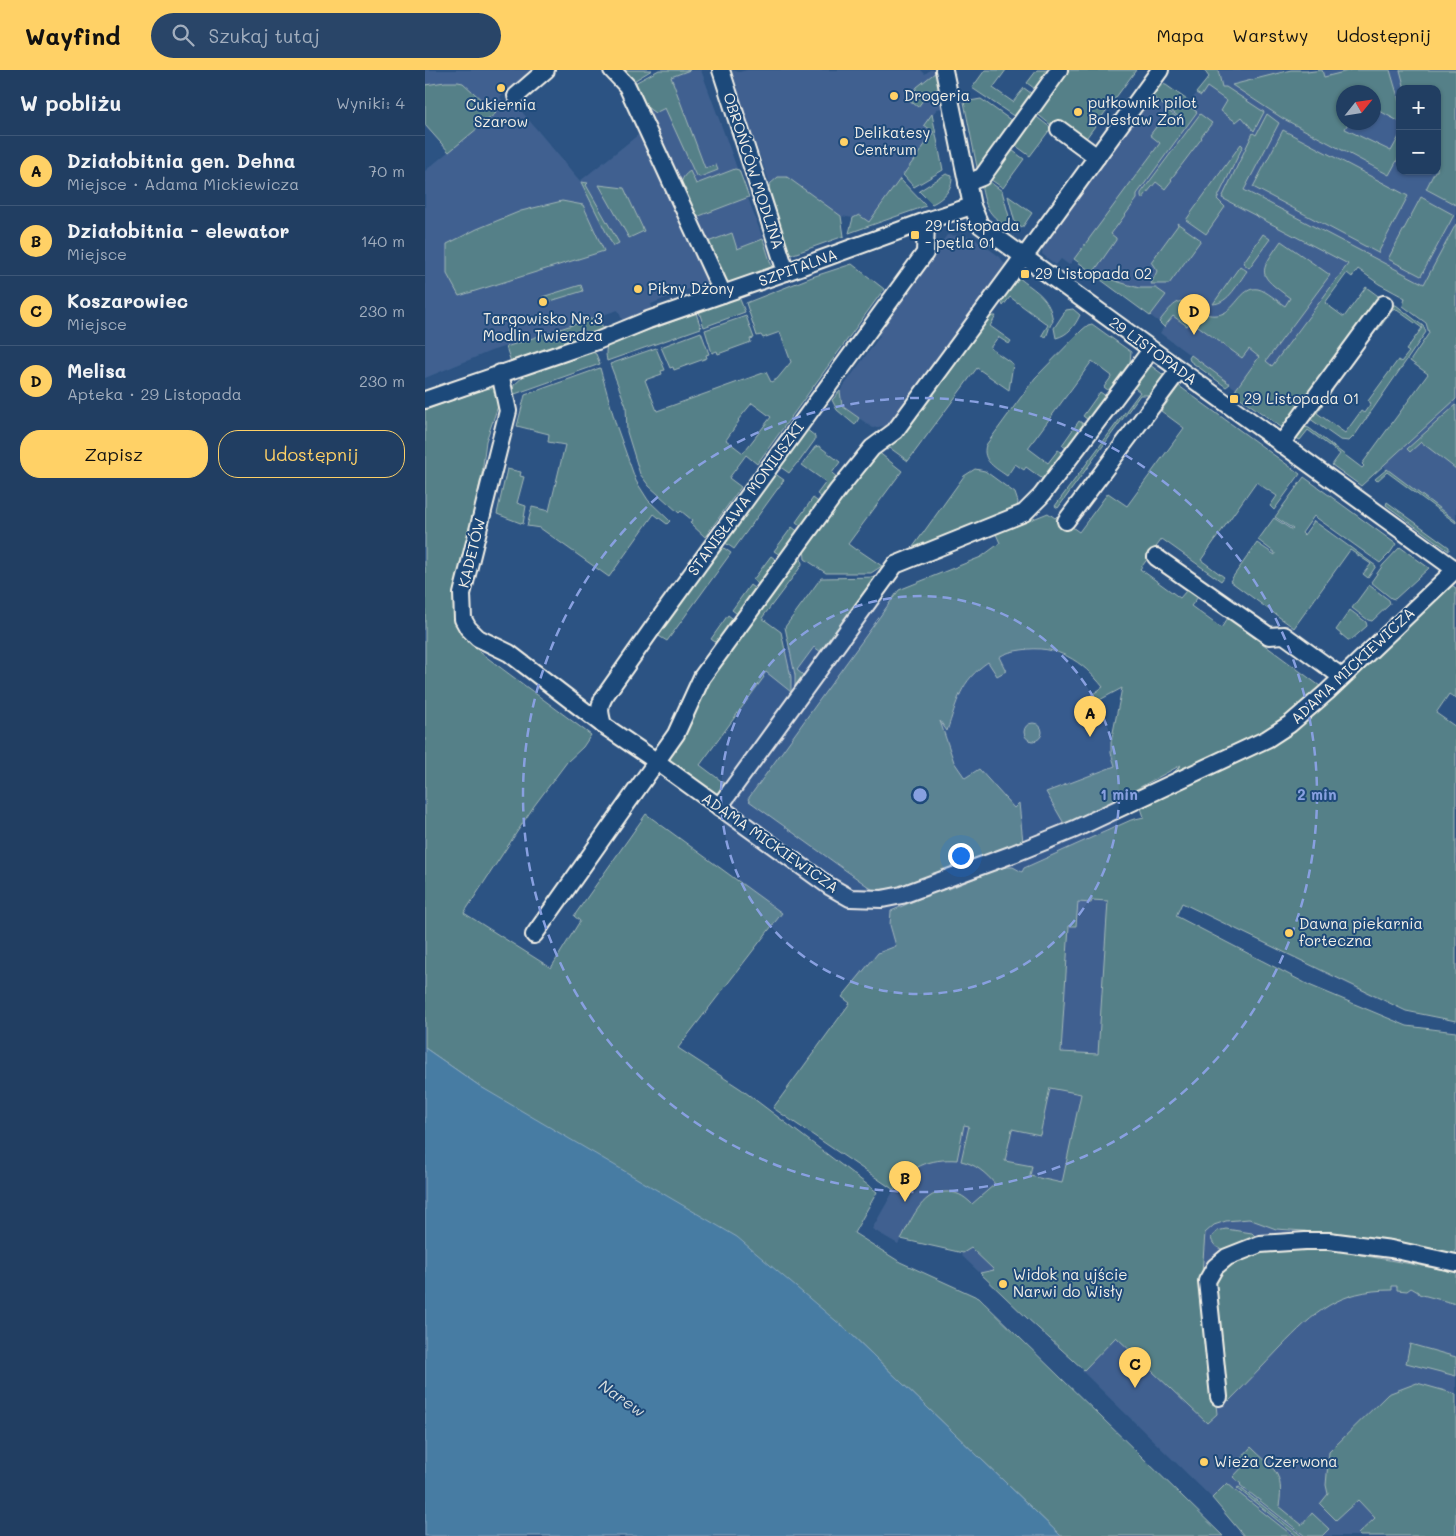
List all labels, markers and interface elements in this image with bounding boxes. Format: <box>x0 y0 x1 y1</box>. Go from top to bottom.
search box <box>151 13 501 58</box>
text: Wayfind <box>25 20 121 51</box>
icon: search <box>169 21 197 49</box>
text: Szukaj tutaj <box>209 23 320 48</box>
text: Mapa <box>1156 23 1204 47</box>
text: Warstwy <box>1232 23 1308 47</box>
text: Udostępnij <box>1336 23 1431 47</box>
marker: Cukiernia Szarow <box>495 82 507 94</box>
place label: Drogeria <box>904 85 970 105</box>
north arrow <box>1336 85 1381 130</box>
map controls <box>1396 85 1441 175</box>
button: + <box>1396 85 1441 130</box>
text: W pobliżu <box>20 89 121 116</box>
street label: OBROŃCÓW MODLINA <box>719 90 789 252</box>
marker: Drogeria <box>888 90 900 102</box>
text: Wyniki: 4 <box>336 92 405 113</box>
place label: pułkownik pilot Bolesław Zoń <box>1088 92 1197 129</box>
place label: Cukiernia Szarow <box>466 94 536 131</box>
marker: pułkownik pilot Bolesław Zoń <box>1072 106 1084 118</box>
place label: Delikatesy Centrum <box>854 122 930 159</box>
button: − <box>1396 130 1441 175</box>
marker: Delikatesy Centrum <box>838 136 850 148</box>
text: Działobitnia gen. Dehna <box>67 148 295 173</box>
text: A <box>30 160 42 181</box>
text: 70 m <box>368 160 405 181</box>
text: Miejsce · Adama Mickiewicza <box>67 173 299 194</box>
place label: 29 Listopada - pętla 01 <box>925 215 1020 252</box>
text: Działobitnia - elewator <box>67 218 289 243</box>
marker: 29 Listopada - pętla 01 <box>909 229 921 241</box>
text: B <box>31 230 41 251</box>
text: 140 m <box>361 230 405 251</box>
text: Miejsce <box>67 243 127 264</box>
street label: SZPITALNA <box>756 244 840 291</box>
place label: 29 Listopada 02 <box>1035 263 1152 283</box>
marker: 29 Listopada 02 <box>1019 268 1031 280</box>
place label: Pikny Dżony <box>648 278 735 298</box>
marker: Pikny Dżony <box>632 283 644 295</box>
text: Koszarowiec <box>67 288 188 313</box>
pin: D <box>1178 294 1210 335</box>
marker: Targowisko Nr.3 Modlin Twierdza <box>537 296 549 308</box>
text: C <box>30 300 42 321</box>
text: 230 m <box>359 300 405 321</box>
place label: Targowisko Nr.3 Modlin Twierdza <box>483 308 603 345</box>
street label: 29 LISTOPADA <box>1106 311 1202 389</box>
text: Miejsce <box>67 313 127 334</box>
text: Melisa <box>67 358 127 383</box>
text: D <box>30 370 42 391</box>
text: 230 m <box>359 370 405 391</box>
text: Apteka · 29 Listopada <box>67 383 242 404</box>
place label: 29 Listopada 01 <box>1244 388 1360 408</box>
marker: 29 Listopada 01 <box>1228 393 1240 405</box>
street label: STANISŁAWA MONIUSZKI <box>683 417 808 579</box>
button: Zapisz <box>20 430 208 478</box>
button: Udostępnij <box>218 430 405 478</box>
street label: KADETÓW <box>453 516 489 590</box>
street label: ADAMA MICKIEWICZA <box>1286 602 1419 728</box>
pin: A <box>1074 696 1106 737</box>
text: 1 min <box>1100 784 1138 804</box>
text: 2 min <box>1297 784 1337 804</box>
centre of rings <box>911 786 929 804</box>
street label: ADAMA MICKIEWICZA <box>698 787 843 897</box>
your location <box>948 843 974 869</box>
place label: Dawna piekarnia forteczna <box>1299 913 1423 950</box>
marker: Dawna piekarnia forteczna <box>1283 927 1295 939</box>
pin: B <box>889 1161 921 1202</box>
place label: Widok na ujście Narwi do Wisły <box>1013 1264 1128 1301</box>
marker: Widok na ujście Narwi do Wisły <box>997 1278 1009 1290</box>
pin: C <box>1119 1347 1151 1388</box>
water label: Narew <box>595 1374 650 1421</box>
place label: Wieża Czerwona <box>1214 1451 1338 1471</box>
marker: Wieża Czerwona <box>1198 1456 1210 1468</box>

